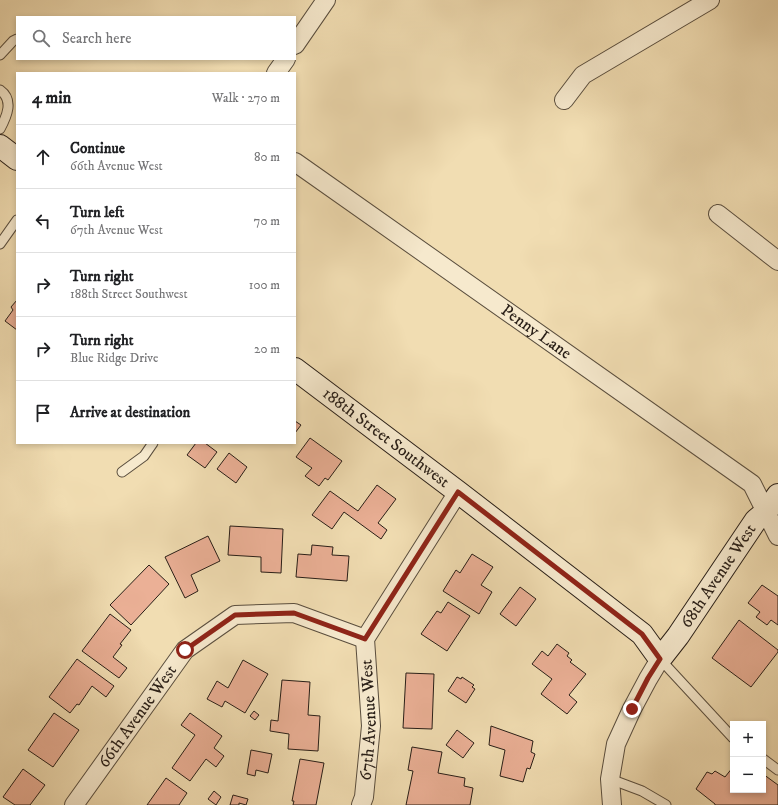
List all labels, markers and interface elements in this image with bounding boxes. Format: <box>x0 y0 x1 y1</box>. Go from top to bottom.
search box <box>16 16 296 60</box>
icon: search <box>30 27 52 49</box>
text: Search here <box>62 29 131 48</box>
text: 4 min <box>32 87 71 109</box>
text: Walk · 270 m <box>212 90 280 106</box>
text: Continue <box>70 139 125 158</box>
icon: ahead <box>32 146 54 168</box>
text: 80 m <box>254 149 280 165</box>
text: 66th Avenue West <box>70 158 163 174</box>
text: Turn left <box>70 203 124 222</box>
icon: left <box>32 210 54 232</box>
text: 70 m <box>254 213 280 229</box>
text: 67th Avenue West <box>70 222 163 238</box>
text: Turn right <box>70 267 133 286</box>
icon: right <box>32 274 54 296</box>
text: 100 m <box>249 277 280 293</box>
text: 188th Street Southwest <box>70 286 188 302</box>
street label: Penny Lane <box>497 299 576 364</box>
text: Turn right <box>70 331 133 350</box>
icon: right <box>32 338 54 360</box>
text: 20 m <box>254 341 280 357</box>
text: Blue Ridge Drive <box>70 350 158 366</box>
street label: 188th Street Southwest <box>318 383 455 493</box>
icon: arrive <box>32 402 54 424</box>
text: Arrive at destination <box>70 403 190 422</box>
street label: 68th Avenue West <box>675 519 762 632</box>
route start <box>176 641 194 659</box>
street label: 67th Avenue West <box>355 658 382 781</box>
street label: 66th Avenue West <box>93 660 182 772</box>
route end <box>623 700 641 718</box>
map controls <box>730 721 766 793</box>
button: + <box>730 721 766 757</box>
button: − <box>730 757 766 793</box>

